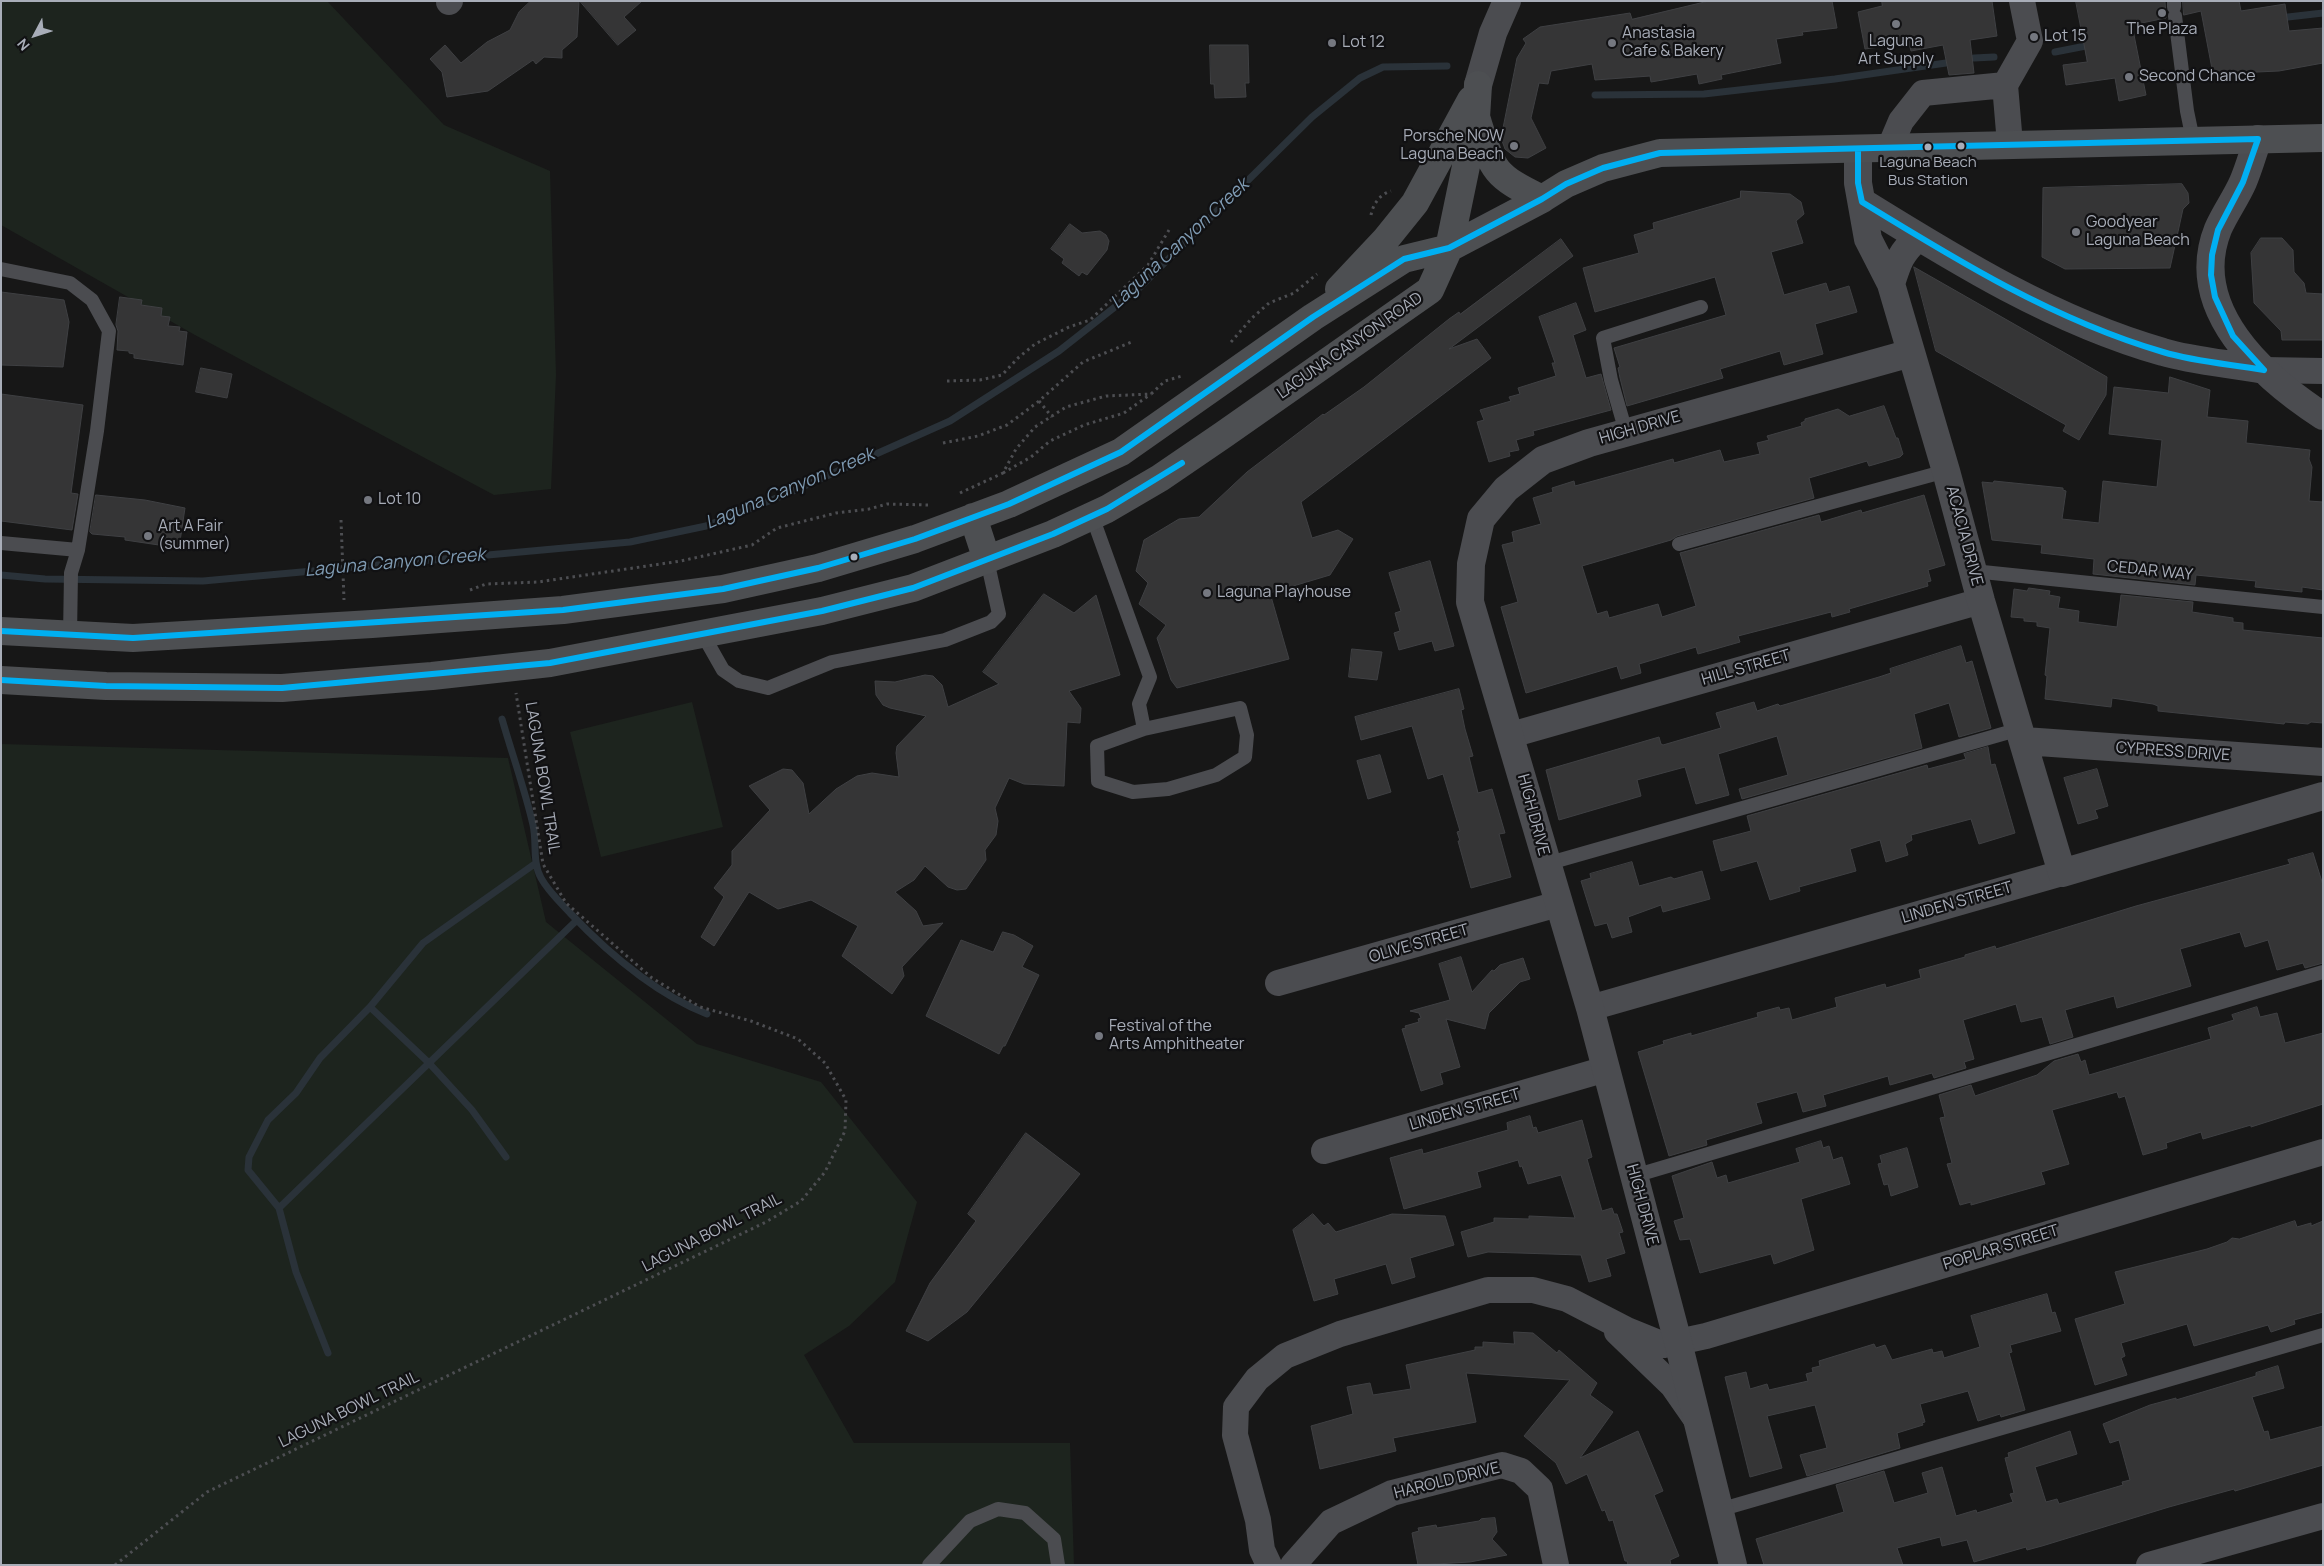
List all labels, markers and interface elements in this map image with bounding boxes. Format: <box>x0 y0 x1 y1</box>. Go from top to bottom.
marker: The Plaza <box>2156 7 2168 19</box>
north arrow <box>10 10 60 60</box>
marker: Laguna Art Supply <box>1890 18 1902 30</box>
place label: The Plaza <box>2127 20 2197 40</box>
place label: Anastasia Cafe & Bakery <box>1622 24 1724 62</box>
place label: Lot 15 <box>2044 27 2087 47</box>
marker: Lot 15 <box>2028 31 2040 43</box>
place label: Laguna Art Supply <box>1858 32 1934 70</box>
place label: Lot 12 <box>1342 33 1385 53</box>
text: N <box>13 35 34 55</box>
marker: Lot 12 <box>1326 37 1338 49</box>
marker: Anastasia Cafe & Bakery <box>1606 37 1618 49</box>
place label: Second Chance <box>2139 67 2256 87</box>
marker: Second Chance <box>2123 71 2135 83</box>
place label: Porsche NOW Laguna Beach <box>1400 127 1504 165</box>
marker: Porsche NOW Laguna Beach <box>1508 140 1520 152</box>
unlabelled marker <box>1956 141 1966 151</box>
marker: Laguna Beach Bus Station <box>1923 142 1933 152</box>
place label: Laguna Beach Bus Station <box>1879 154 1977 189</box>
water label: Laguna Canyon Creek <box>1106 174 1254 314</box>
place label: Goodyear Laguna Beach <box>2086 213 2190 251</box>
marker: Goodyear Laguna Beach <box>2070 226 2082 238</box>
street label: LAGUNA CANYON ROAD <box>1274 288 1426 404</box>
street label: HIGH DRIVE <box>1597 407 1683 449</box>
water label: Laguna Canyon Creek <box>702 444 878 534</box>
street label: ACACIA DRIVE <box>1941 484 1987 588</box>
place label: Lot 10 <box>378 490 421 510</box>
marker: Lot 10 <box>362 494 374 506</box>
place label: Art A Fair (summer) <box>158 517 231 555</box>
marker: Art A Fair (summer) <box>142 530 154 542</box>
water label: Laguna Canyon Creek <box>304 544 486 582</box>
unlabelled marker <box>849 552 859 562</box>
street label: CEDAR WAY <box>2106 557 2194 585</box>
place label: Laguna Playhouse <box>1217 583 1351 603</box>
marker: Laguna Playhouse <box>1201 587 1213 599</box>
street label: HILL STREET <box>1699 646 1793 690</box>
street label: LAGUNA BOWL TRAIL <box>520 701 564 855</box>
street label: CYPRESS DRIVE <box>2115 738 2231 766</box>
street label: HIGH DRIVE <box>1513 772 1553 858</box>
street label: LINDEN STREET <box>1899 878 2015 928</box>
street label: OLIVE STREET <box>1367 921 1471 967</box>
place label: Festival of the Arts Amphitheater <box>1109 1017 1245 1055</box>
marker: Festival of the Arts Amphitheater <box>1093 1030 1105 1042</box>
street label: LINDEN STREET <box>1407 1085 1523 1135</box>
street label: HIGH DRIVE <box>1622 1162 1662 1248</box>
street label: LAGUNA BOWL TRAIL <box>639 1190 785 1276</box>
street label: POPLAR STREET <box>1941 1221 2061 1275</box>
street label: LAGUNA BOWL TRAIL <box>276 1368 422 1452</box>
street label: HAROLD DRIVE <box>1392 1459 1502 1503</box>

